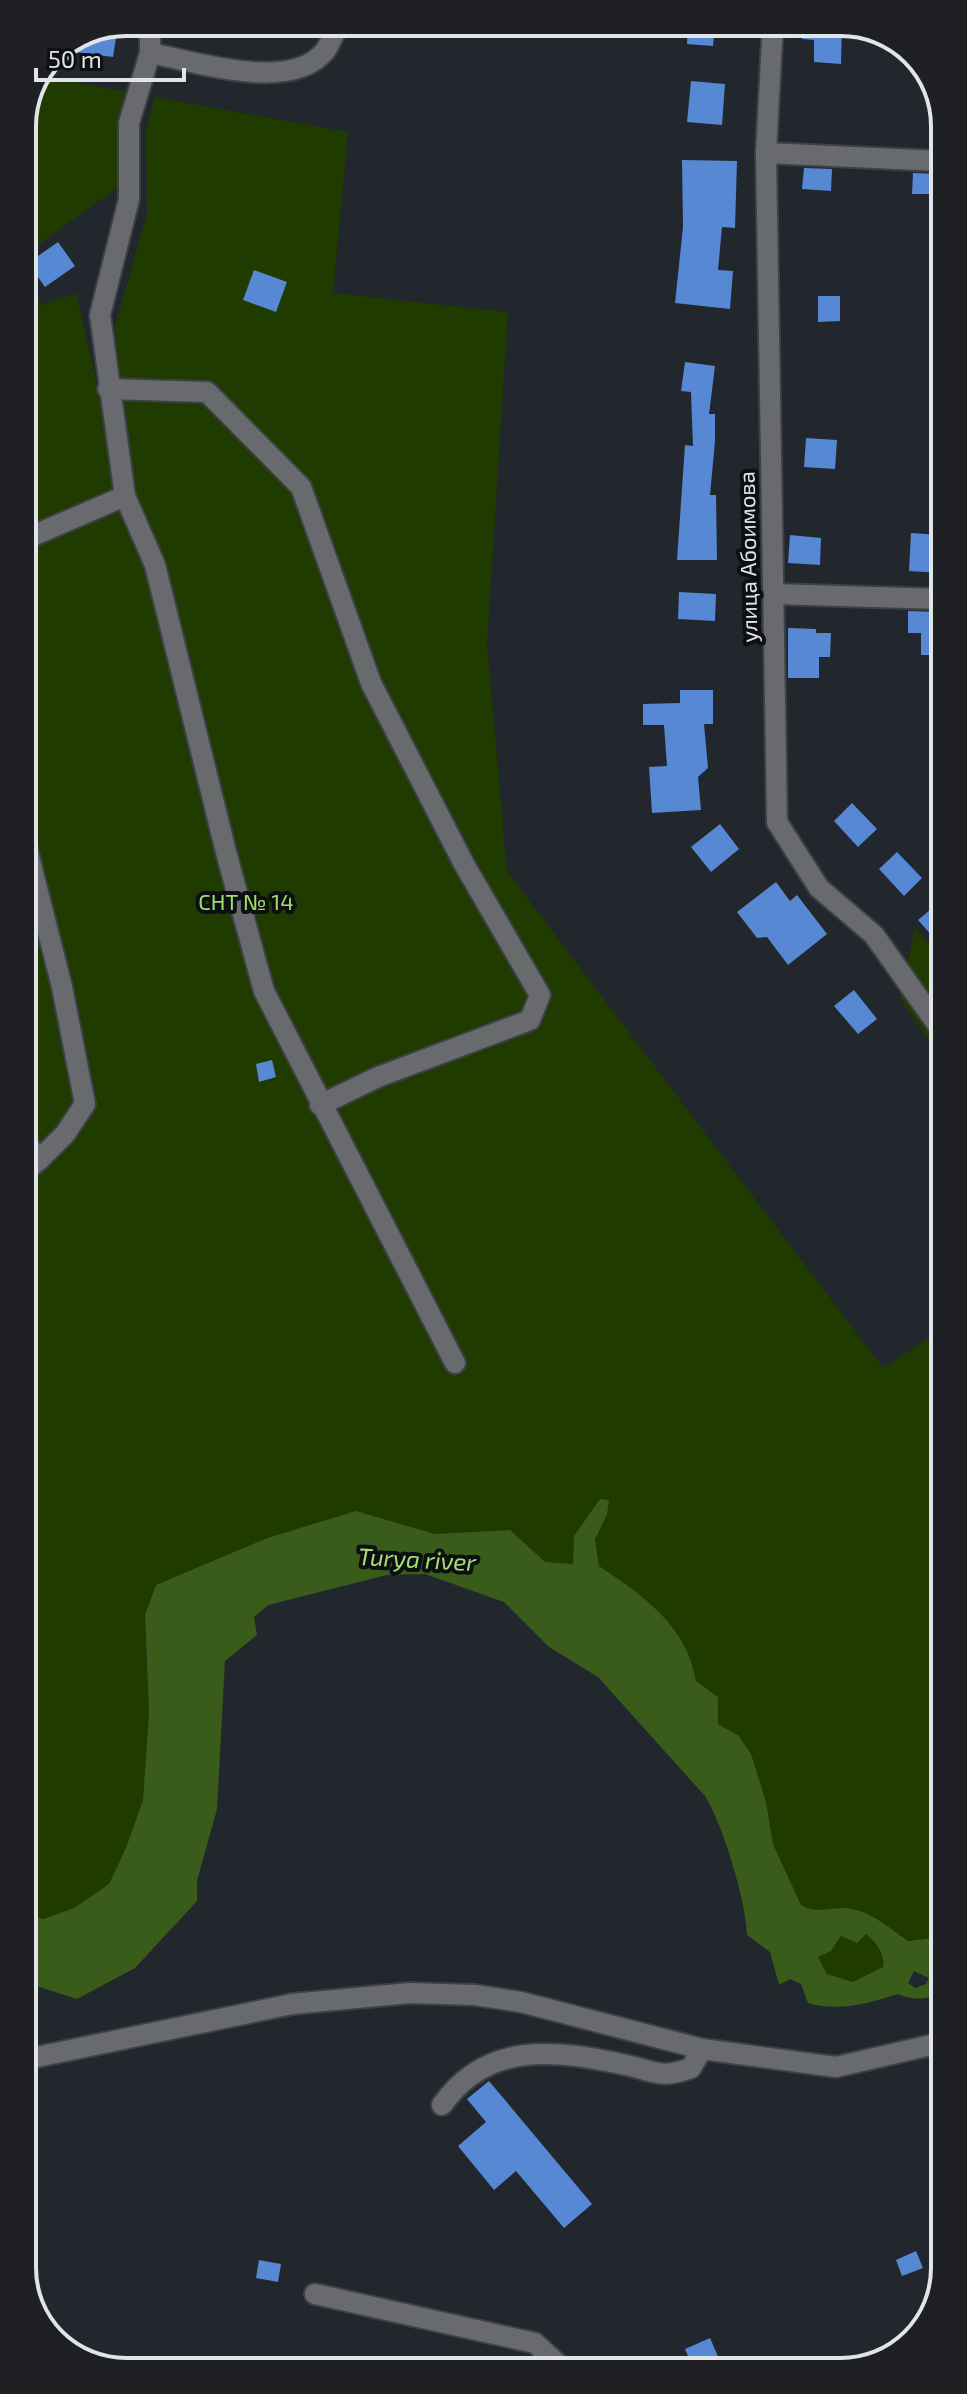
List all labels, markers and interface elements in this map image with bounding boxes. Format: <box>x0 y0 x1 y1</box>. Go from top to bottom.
scale bar <box>36 32 184 82</box>
text: 50 m <box>48 44 102 73</box>
street label: улица Абоимова <box>733 471 762 643</box>
park label: СНТ № 14 <box>198 888 294 914</box>
water label: Turya river <box>357 1541 477 1576</box>

